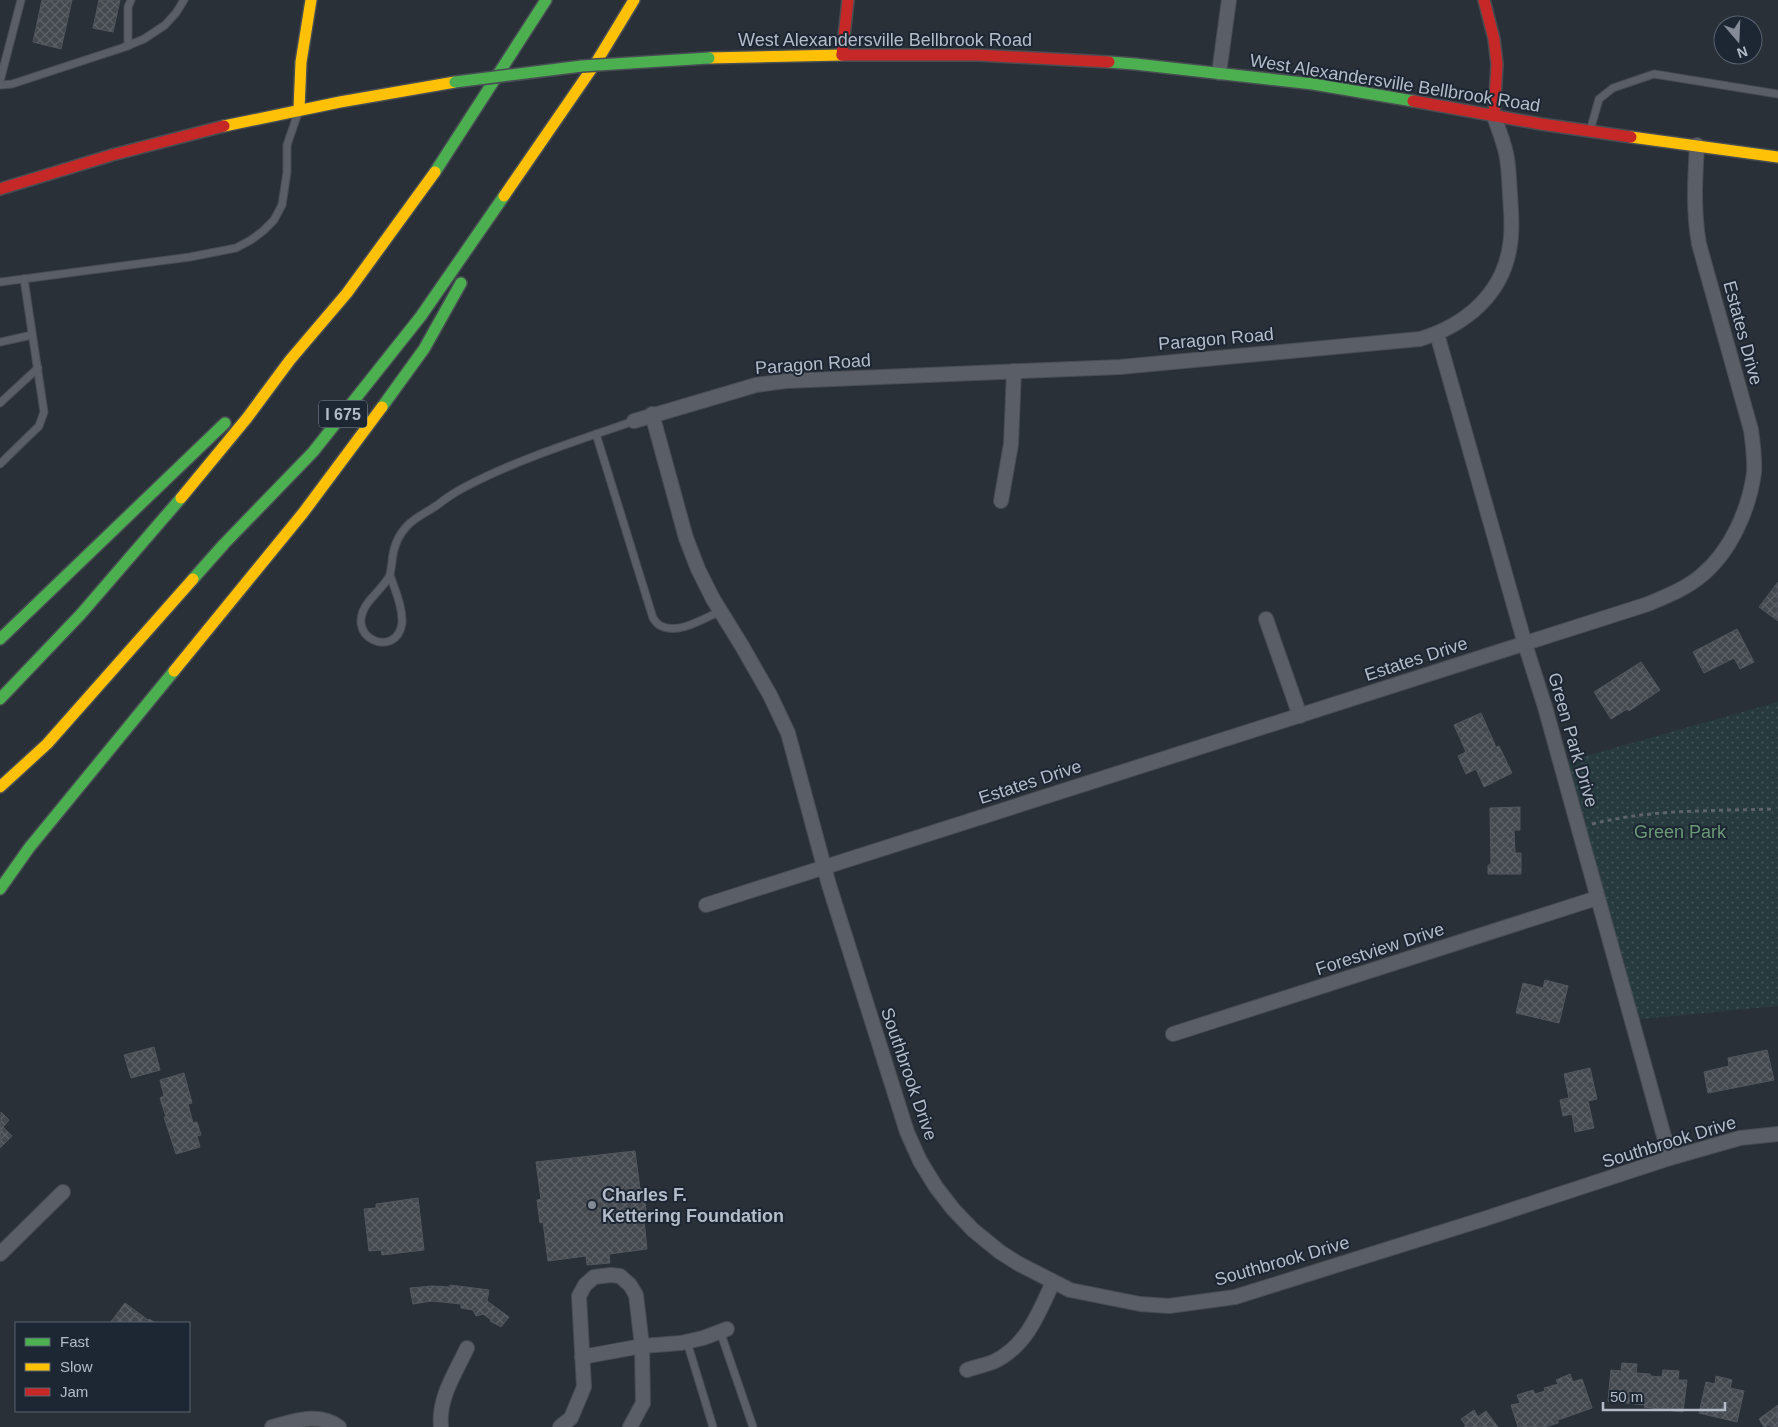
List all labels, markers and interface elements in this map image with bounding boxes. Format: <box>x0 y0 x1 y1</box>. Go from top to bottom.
north arrow <box>1713 15 1763 65</box>
street label: West Alexandersville Bellbrook Road <box>738 30 1032 50</box>
text: N <box>1735 43 1750 62</box>
street label: West Alexandersville Bellbrook Road <box>1248 50 1542 116</box>
street label: Estates Drive <box>1719 279 1767 387</box>
street label: Paragon Road <box>1157 324 1275 354</box>
street label: Paragon Road <box>754 350 872 378</box>
road number: I 675 <box>319 400 367 428</box>
street label: Estates Drive <box>1362 633 1470 685</box>
street label: Green Park Drive <box>1544 670 1602 810</box>
street label: Estates Drive <box>976 756 1084 808</box>
park label: Green Park <box>1634 822 1727 842</box>
street label: Forestview Drive <box>1313 919 1447 979</box>
street label: Southbrook Drive <box>877 1005 941 1143</box>
street label: Southbrook Drive <box>1600 1112 1738 1172</box>
place label: Charles F. Kettering Foundation <box>602 1185 784 1226</box>
marker: Charles F. Kettering Foundation <box>586 1199 598 1211</box>
street label: Southbrook Drive <box>1212 1232 1352 1290</box>
legend <box>15 1322 190 1412</box>
text: Fast <box>60 1333 90 1350</box>
text: Slow <box>60 1358 93 1375</box>
scale bar <box>1603 1380 1726 1412</box>
text: Jam <box>60 1383 88 1400</box>
text: 50 m <box>1610 1388 1643 1405</box>

